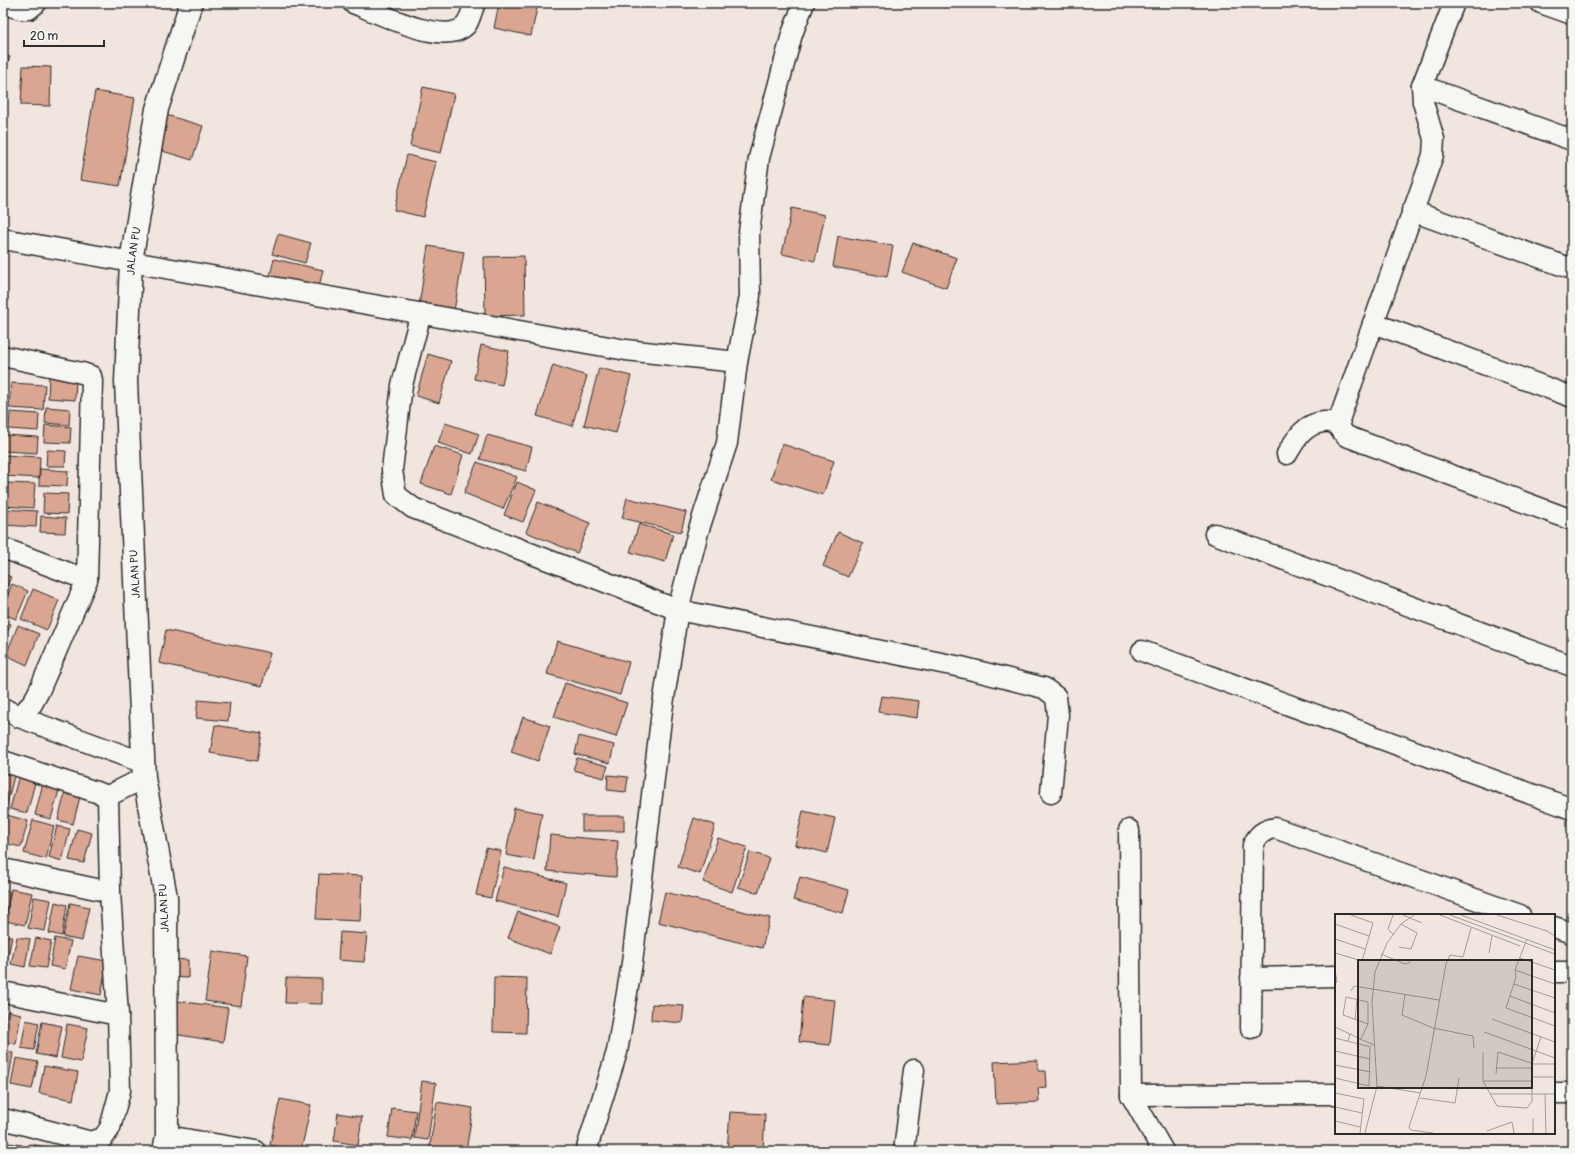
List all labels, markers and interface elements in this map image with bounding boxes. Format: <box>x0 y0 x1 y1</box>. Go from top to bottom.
scale bar <box>24 22 104 48</box>
text: 20 m <box>30 29 59 44</box>
street label: JALAN PU <box>124 226 143 276</box>
street label: JALAN PU <box>127 549 143 599</box>
street label: JALAN PU <box>156 883 172 933</box>
inset map <box>1335 914 1555 1134</box>

